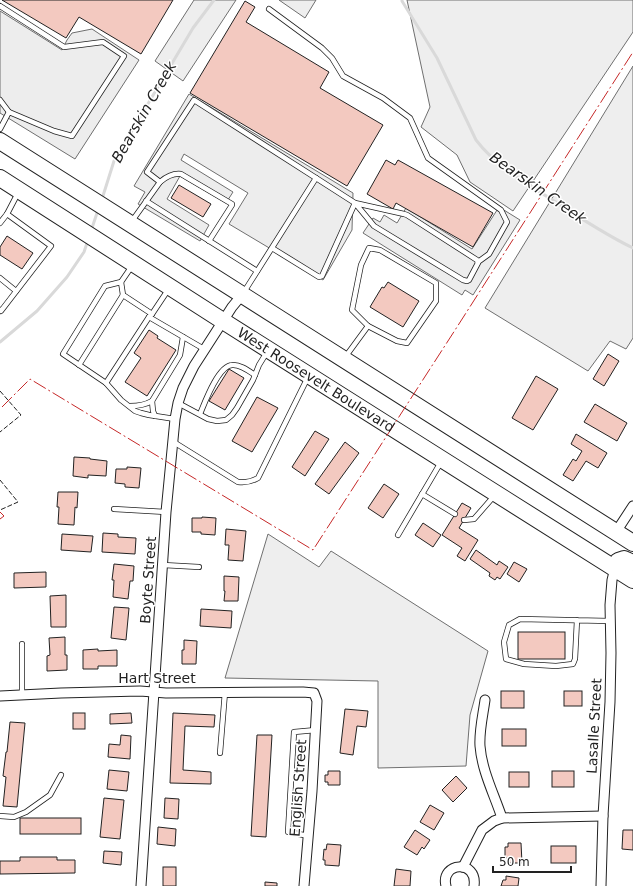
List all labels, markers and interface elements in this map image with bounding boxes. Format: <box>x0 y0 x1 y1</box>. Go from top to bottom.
water label: Bearskin Creek <box>108 57 181 166</box>
water label: Bearskin Creek <box>486 148 591 229</box>
street label: West Roosevelt Boulevard <box>235 324 398 435</box>
street label: Boyte Street <box>137 535 159 624</box>
street label: Hart Street <box>118 670 196 686</box>
street label: Lasalle Street <box>584 677 605 774</box>
street label: English Street <box>287 738 309 837</box>
scale bar <box>493 848 571 874</box>
text: 50 m <box>499 855 530 869</box>

